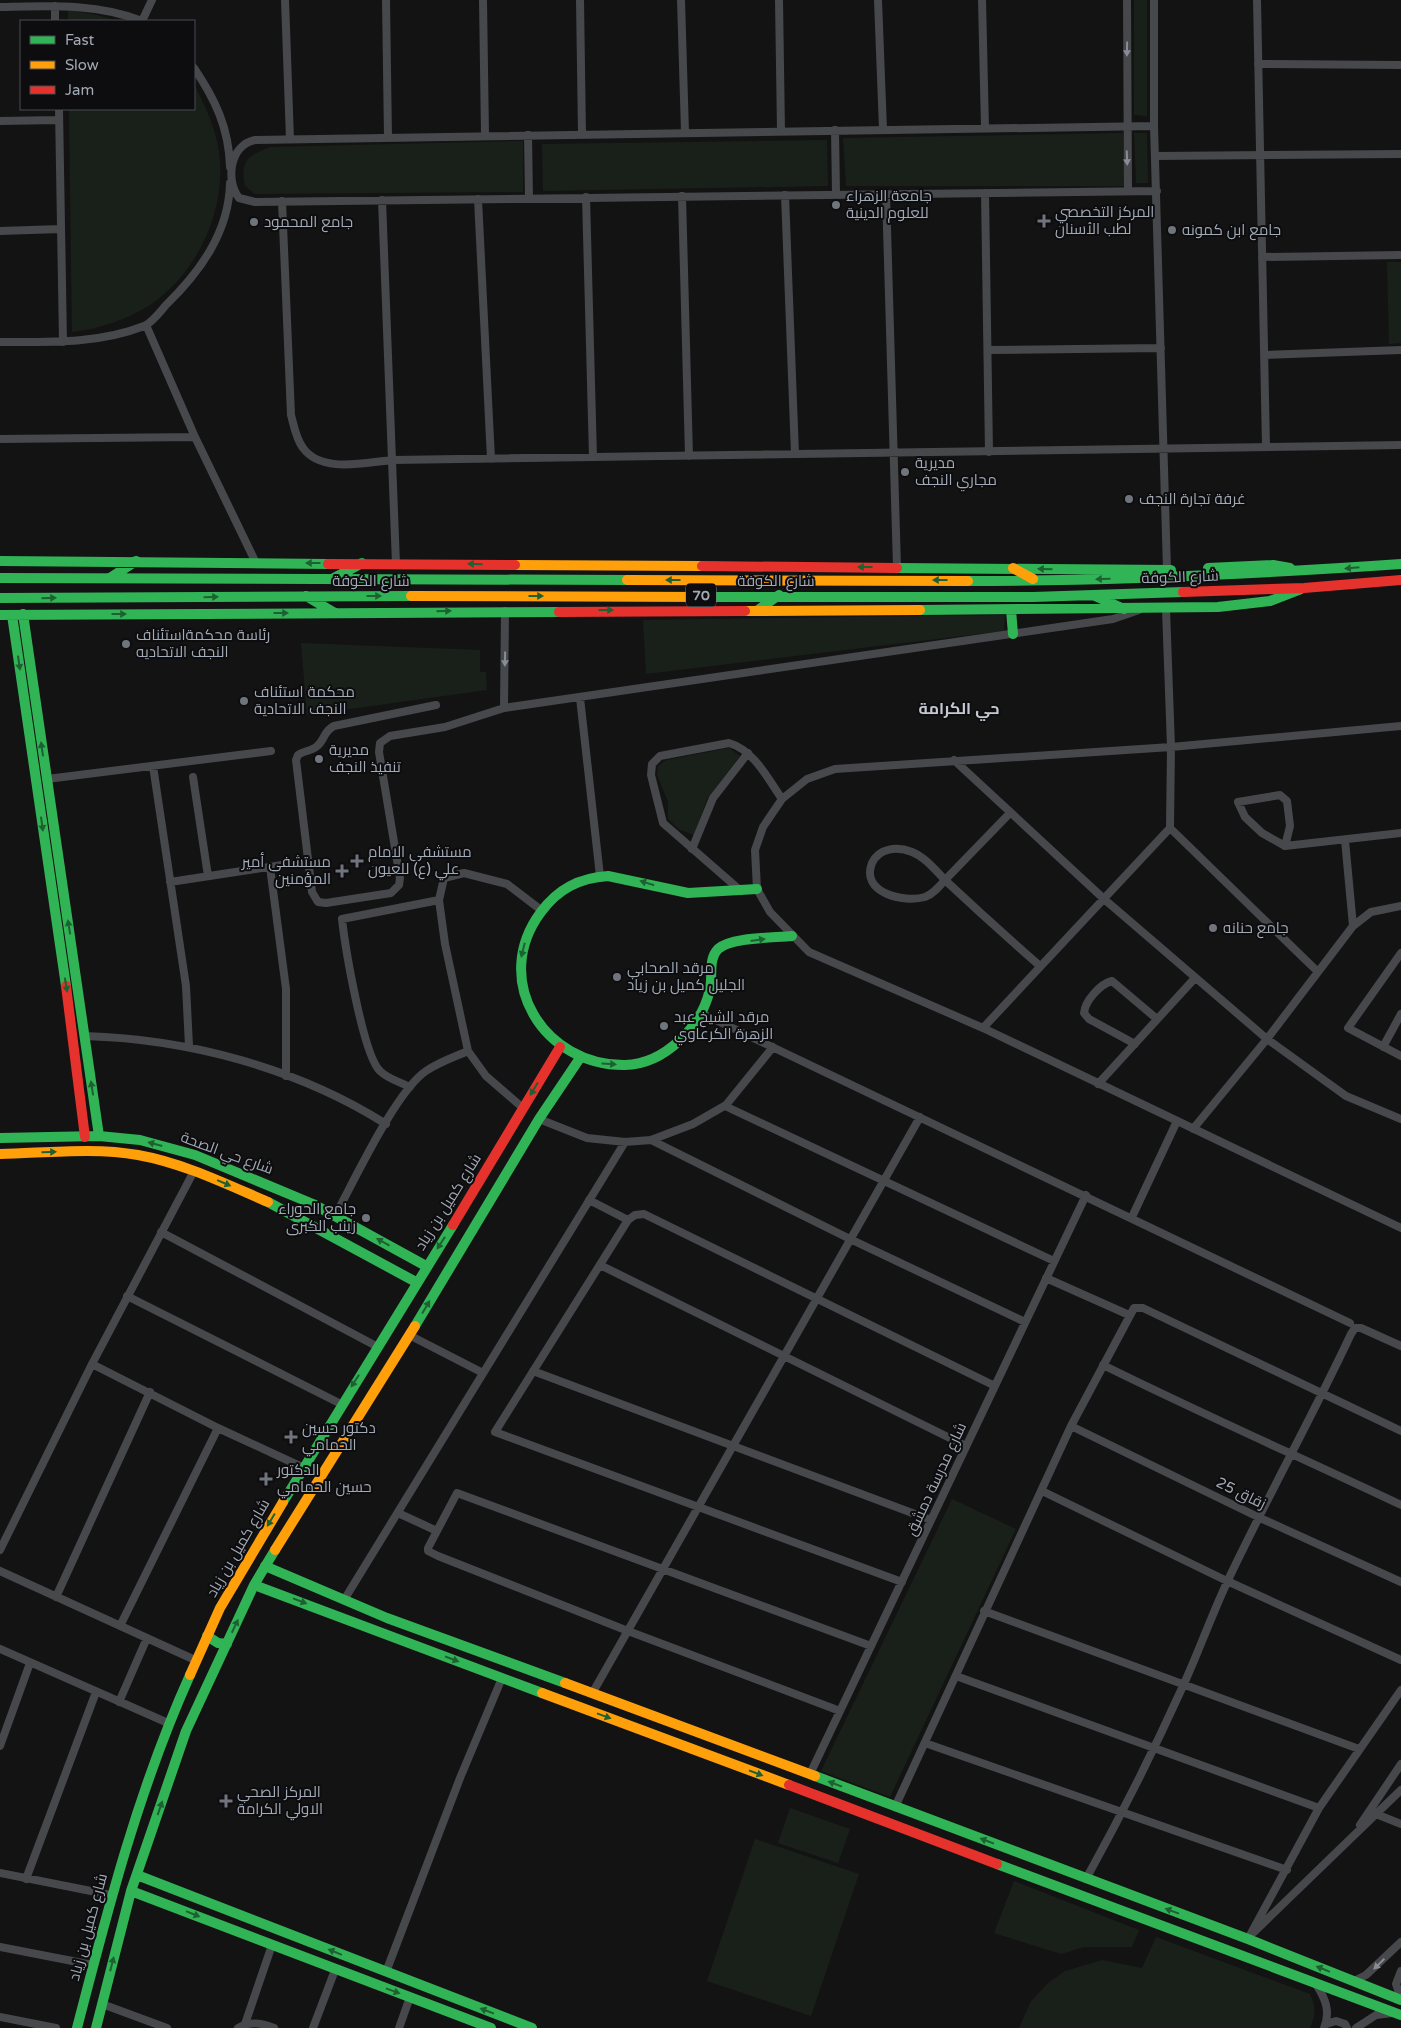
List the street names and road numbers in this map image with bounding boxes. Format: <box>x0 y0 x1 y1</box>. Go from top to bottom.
street label: شارع الكوفة <box>1141 567 1219 589</box>
street label: شارع الكوفة <box>332 572 410 592</box>
street label: شارع الكوفة <box>737 572 815 592</box>
road number: 70 <box>686 584 716 606</box>
street label: شارع حي الصحة <box>177 1128 276 1181</box>
street label: شارع كميل بن زياد <box>411 1150 487 1255</box>
street label: شارع مدرسة دمشق <box>902 1420 972 1539</box>
street label: زقاق 25 <box>1213 1473 1269 1514</box>
street label: شارع كميل بن زياد <box>203 1496 275 1601</box>
street label: شارع كميل بن زياد <box>65 1871 113 1983</box>

